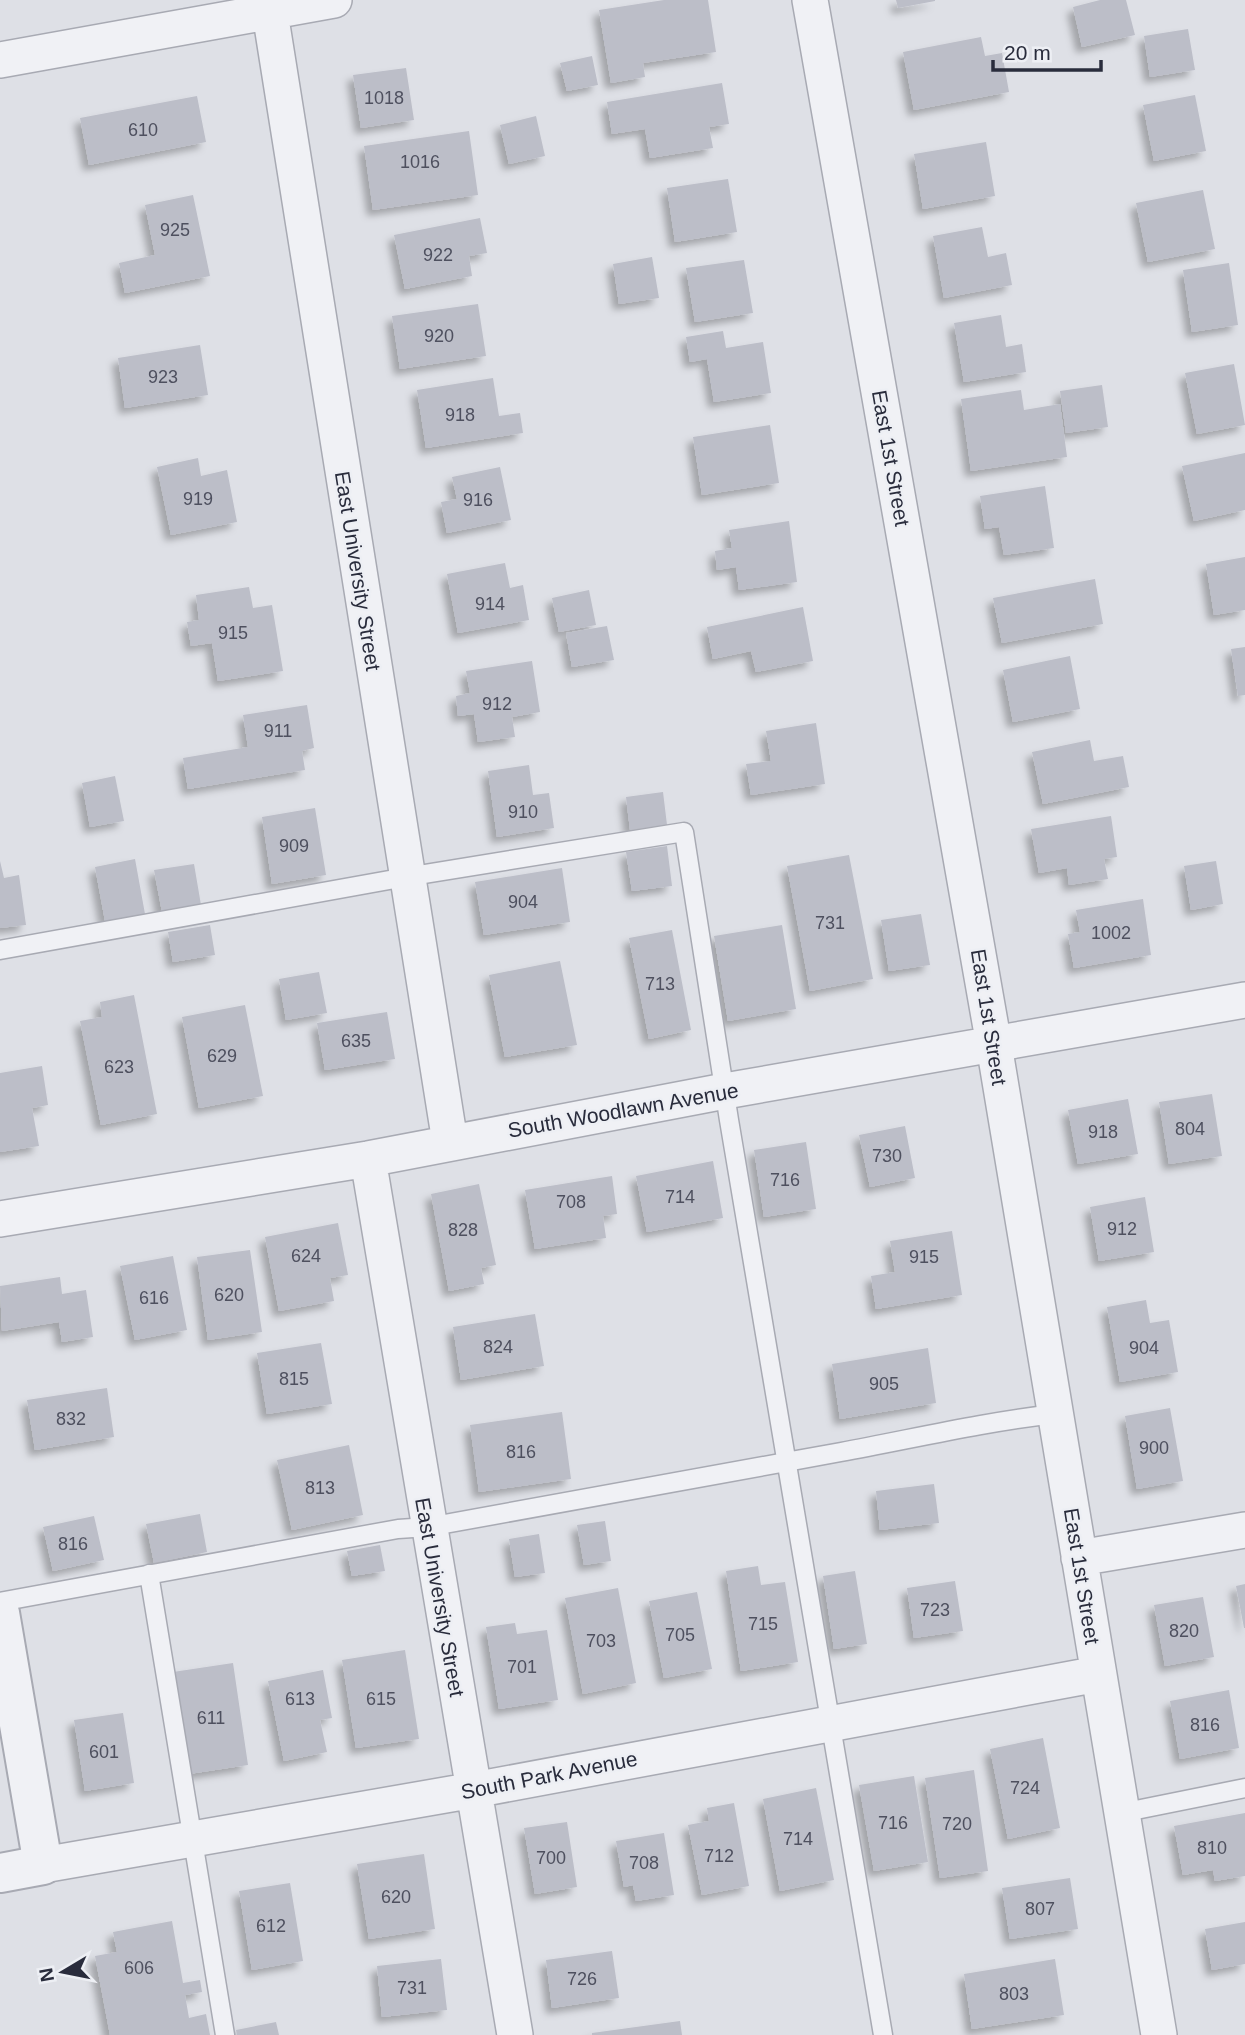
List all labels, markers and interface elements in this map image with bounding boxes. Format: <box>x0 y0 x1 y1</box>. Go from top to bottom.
scale bar <box>993 28 1102 72</box>
text: 20 m <box>1004 41 1051 64</box>
house number: 1018 <box>364 88 404 108</box>
house number: 610 <box>128 120 158 140</box>
house number: 1016 <box>400 152 440 172</box>
house number: 925 <box>160 220 190 240</box>
house number: 922 <box>423 245 453 265</box>
house number: 920 <box>424 326 454 346</box>
house number: 923 <box>148 367 178 387</box>
street label: East 1st Street <box>868 388 914 528</box>
house number: 918 <box>445 405 475 425</box>
street label: East University Street <box>331 469 385 673</box>
house number: 919 <box>183 489 213 509</box>
house number: 916 <box>463 490 493 510</box>
house number: 914 <box>475 594 505 614</box>
house number: 915 <box>218 623 248 643</box>
house number: 912 <box>482 694 512 714</box>
house number: 911 <box>264 721 292 741</box>
house number: 910 <box>508 802 538 822</box>
house number: 909 <box>279 836 309 856</box>
house number: 904 <box>508 892 538 912</box>
house number: 731 <box>815 913 845 933</box>
house number: 1002 <box>1091 923 1131 943</box>
street label: East 1st Street <box>967 947 1011 1087</box>
house number: 713 <box>645 974 675 994</box>
house number: 635 <box>341 1031 371 1051</box>
house number: 629 <box>207 1046 237 1066</box>
house number: 623 <box>104 1057 134 1077</box>
street label: South Woodlawn Avenue <box>506 1078 740 1142</box>
house number: 804 <box>1175 1119 1205 1139</box>
house number: 918 <box>1088 1122 1118 1142</box>
house number: 730 <box>872 1146 902 1166</box>
house number: 716 <box>770 1170 800 1190</box>
house number: 714 <box>665 1187 695 1207</box>
house number: 708 <box>556 1192 586 1212</box>
house number: 912 <box>1107 1219 1137 1239</box>
house number: 828 <box>448 1220 478 1240</box>
house number: 624 <box>291 1246 321 1266</box>
house number: 915 <box>909 1247 939 1267</box>
house number: 620 <box>214 1285 244 1305</box>
house number: 616 <box>139 1288 169 1308</box>
house number: 824 <box>483 1337 513 1357</box>
house number: 904 <box>1129 1338 1159 1358</box>
house number: 815 <box>279 1369 309 1389</box>
house number: 905 <box>869 1374 899 1394</box>
house number: 832 <box>56 1409 86 1429</box>
house number: 900 <box>1139 1438 1169 1458</box>
house number: 816 <box>506 1442 536 1462</box>
house number: 813 <box>305 1478 335 1498</box>
street label: East University Street <box>411 1496 469 1699</box>
street label: East 1st Street <box>1060 1506 1104 1646</box>
house number: 816 <box>58 1534 88 1554</box>
house number: 723 <box>920 1600 950 1620</box>
house number: 715 <box>748 1614 778 1634</box>
house number: 820 <box>1169 1621 1199 1641</box>
house number: 705 <box>665 1625 695 1645</box>
house number: 703 <box>586 1631 616 1651</box>
house number: 701 <box>507 1657 537 1677</box>
house number: 613 <box>285 1689 315 1709</box>
house number: 615 <box>366 1689 396 1709</box>
house number: 611 <box>197 1708 225 1728</box>
house number: 816 <box>1190 1715 1220 1735</box>
house number: 601 <box>89 1742 119 1762</box>
street label: South Park Avenue <box>459 1747 639 1803</box>
house number: 724 <box>1010 1778 1040 1798</box>
house number: 716 <box>878 1813 908 1833</box>
house number: 720 <box>942 1814 972 1834</box>
house number: 714 <box>783 1829 813 1849</box>
house number: 810 <box>1197 1838 1227 1858</box>
house number: 712 <box>704 1846 734 1866</box>
house number: 700 <box>536 1848 566 1868</box>
house number: 708 <box>629 1853 659 1873</box>
house number: 620 <box>381 1887 411 1907</box>
house number: 807 <box>1025 1899 1055 1919</box>
house number: 612 <box>256 1916 286 1936</box>
north arrow <box>28 1937 98 2007</box>
house number: 606 <box>124 1958 154 1978</box>
text: N <box>35 1966 58 1983</box>
house number: 726 <box>567 1969 597 1989</box>
house number: 731 <box>397 1978 427 1998</box>
house number: 803 <box>999 1984 1029 2004</box>

